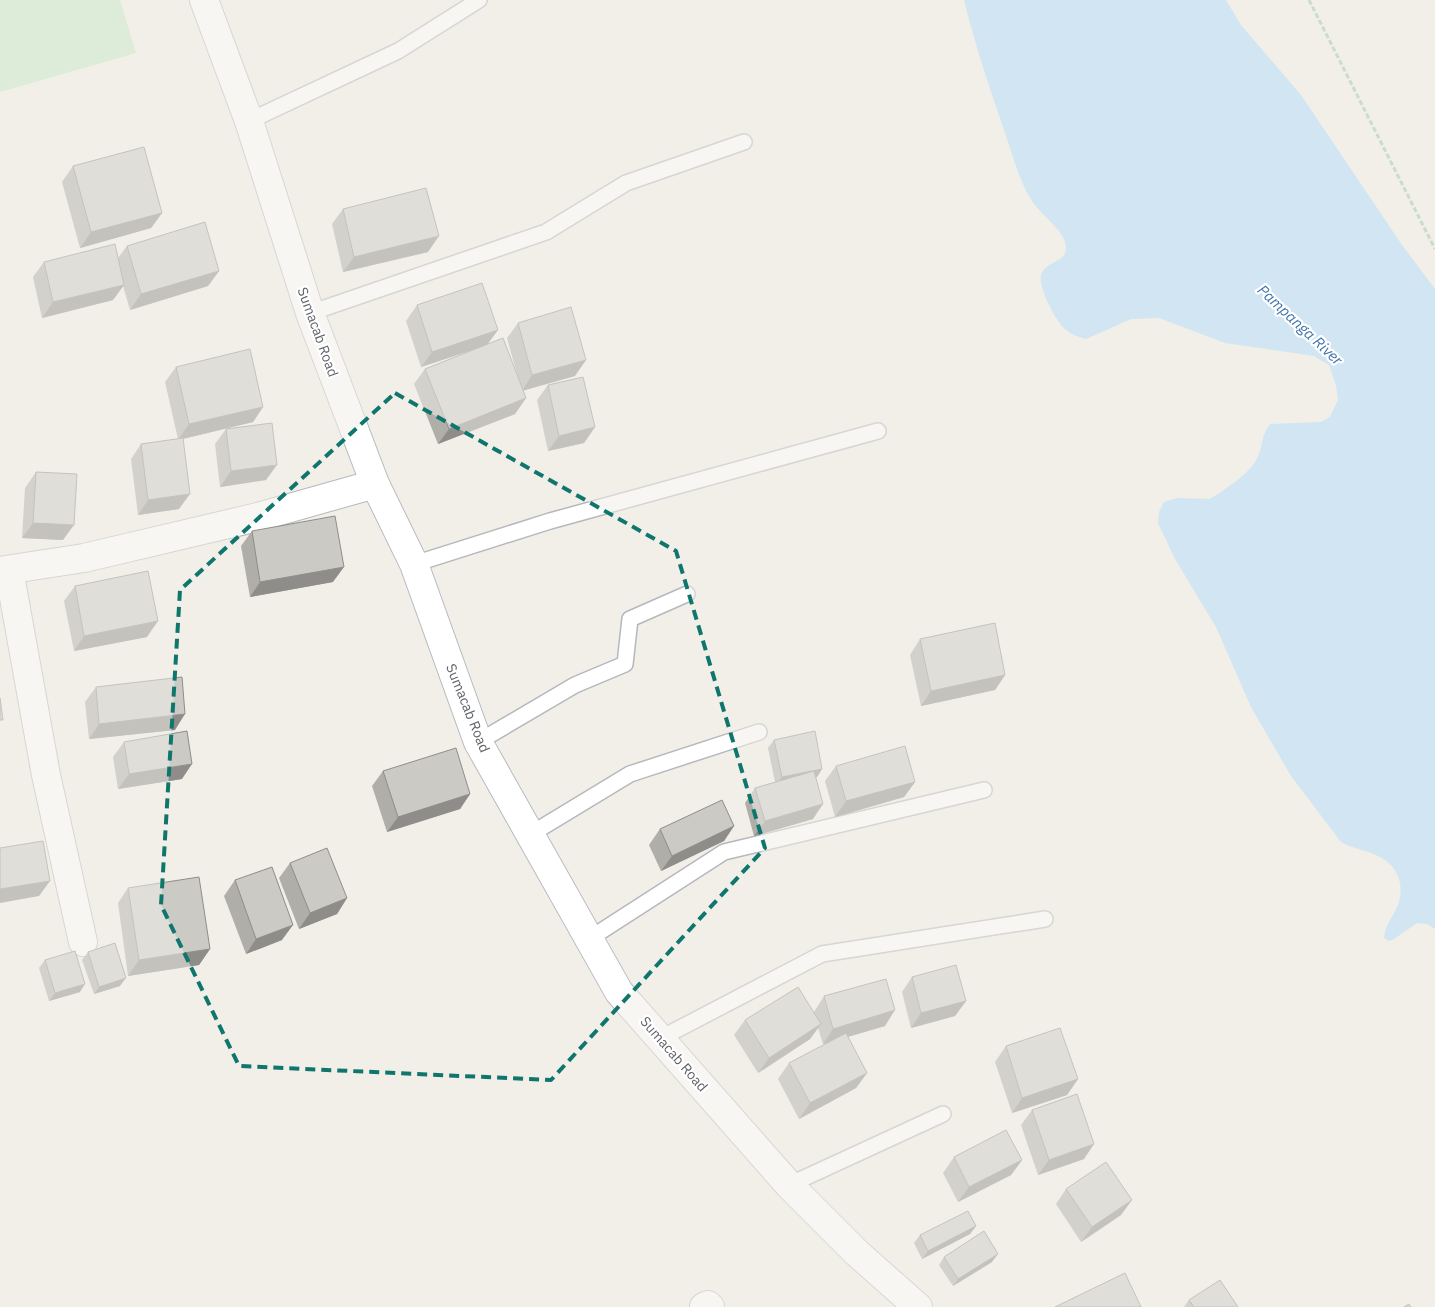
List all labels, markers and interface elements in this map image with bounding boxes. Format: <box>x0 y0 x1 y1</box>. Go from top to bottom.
water label: Pampanga River <box>1254 280 1347 369</box>
street label: Sumacab Road <box>293 285 343 379</box>
street label: Sumacab Road <box>442 661 494 755</box>
street label: Sumacab Road <box>636 1013 712 1095</box>

